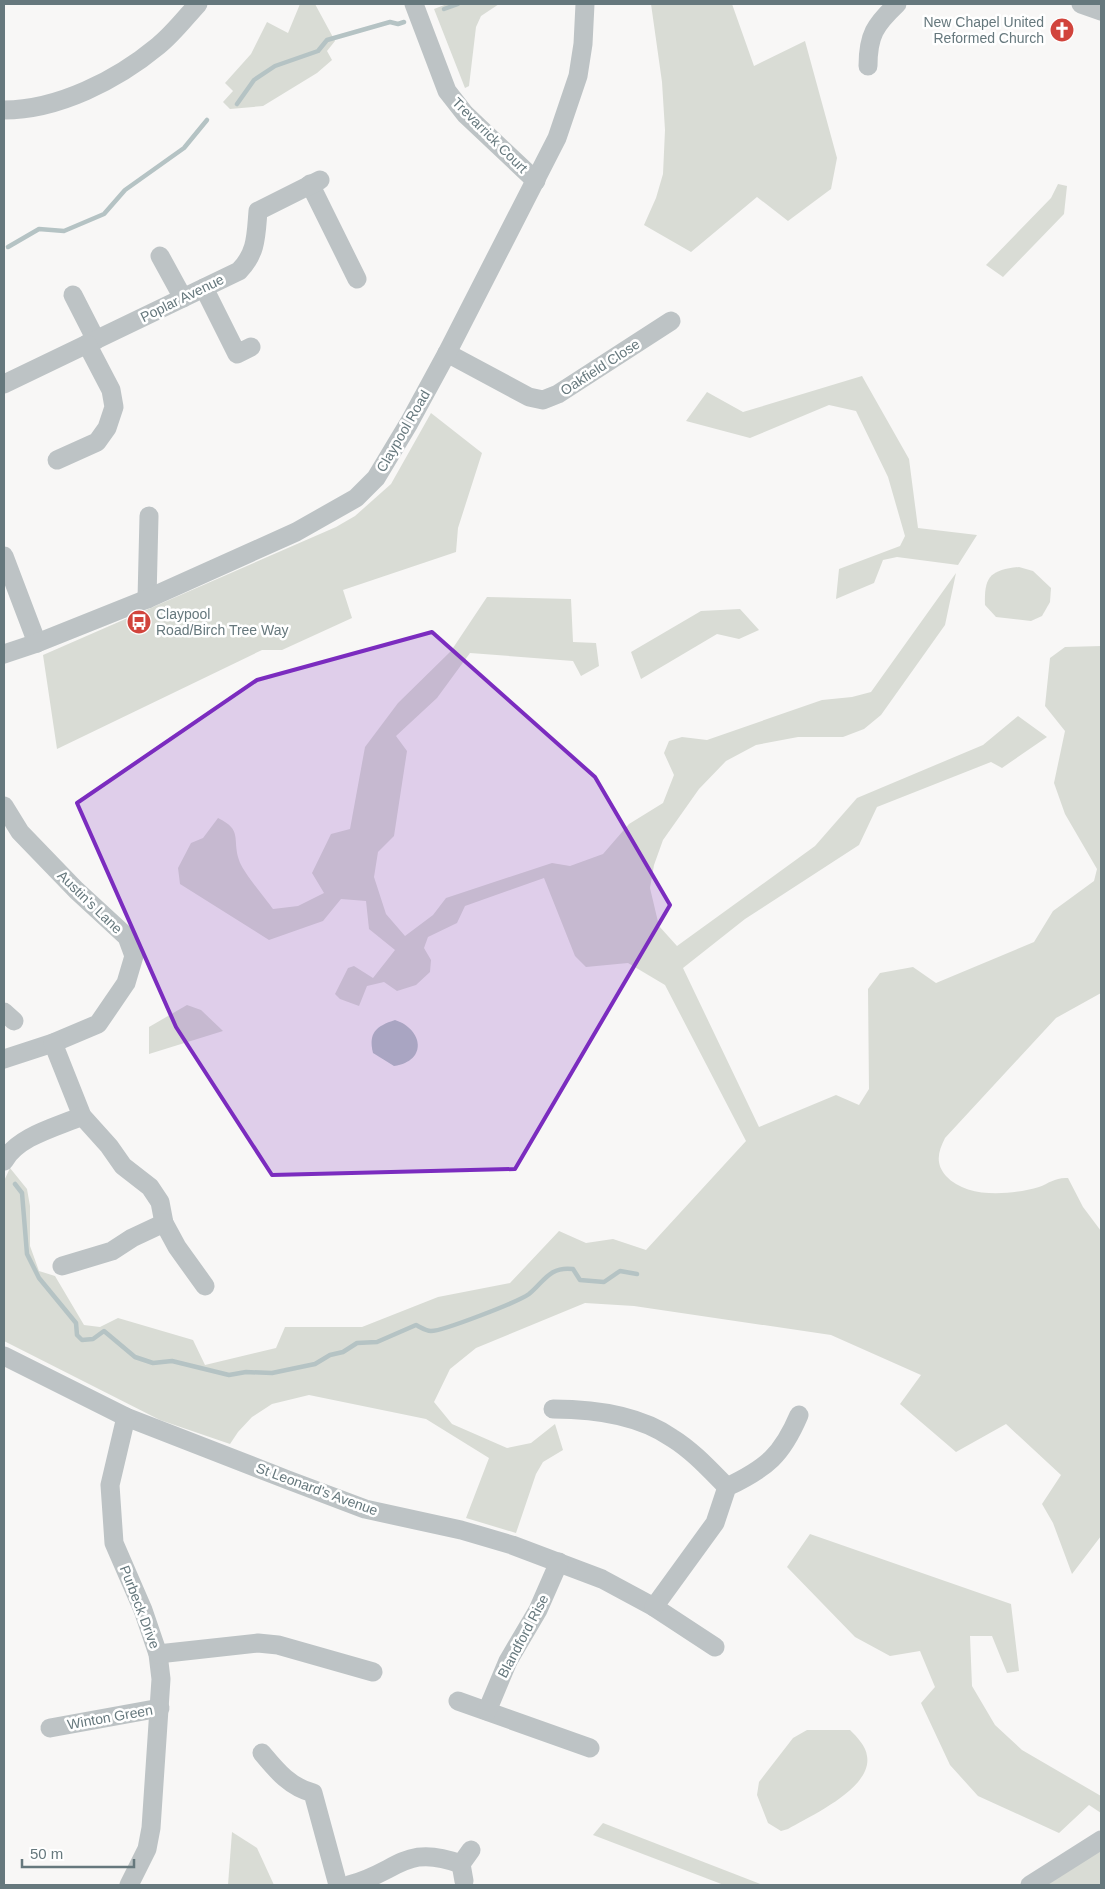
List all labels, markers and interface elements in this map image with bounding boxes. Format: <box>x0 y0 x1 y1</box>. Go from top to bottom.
place label: New Chapel United Reformed Church <box>923 14 1044 46</box>
church icon: New Chapel United Reformed Church <box>1049 17 1075 43</box>
street label: Trevarrick Court <box>449 94 531 176</box>
street label: Poplar Avenue <box>138 271 227 325</box>
street label: Oakfield Close <box>557 335 643 399</box>
street label: Claypool Road <box>373 387 433 475</box>
place label: Claypool Road/Birch Tree Way <box>156 606 289 638</box>
bus stop icon: Claypool Road/Birch Tree Way <box>126 609 152 635</box>
street label: Austin's Lane <box>54 867 126 937</box>
street label: St Leonard's Avenue <box>254 1460 380 1519</box>
street label: Purbeck Drive <box>117 1563 163 1651</box>
street label: Blandford Rise <box>494 1592 552 1680</box>
street label: Winton Green <box>66 1702 154 1732</box>
scale bar <box>22 1836 135 1868</box>
text: 50 m <box>30 1845 63 1862</box>

